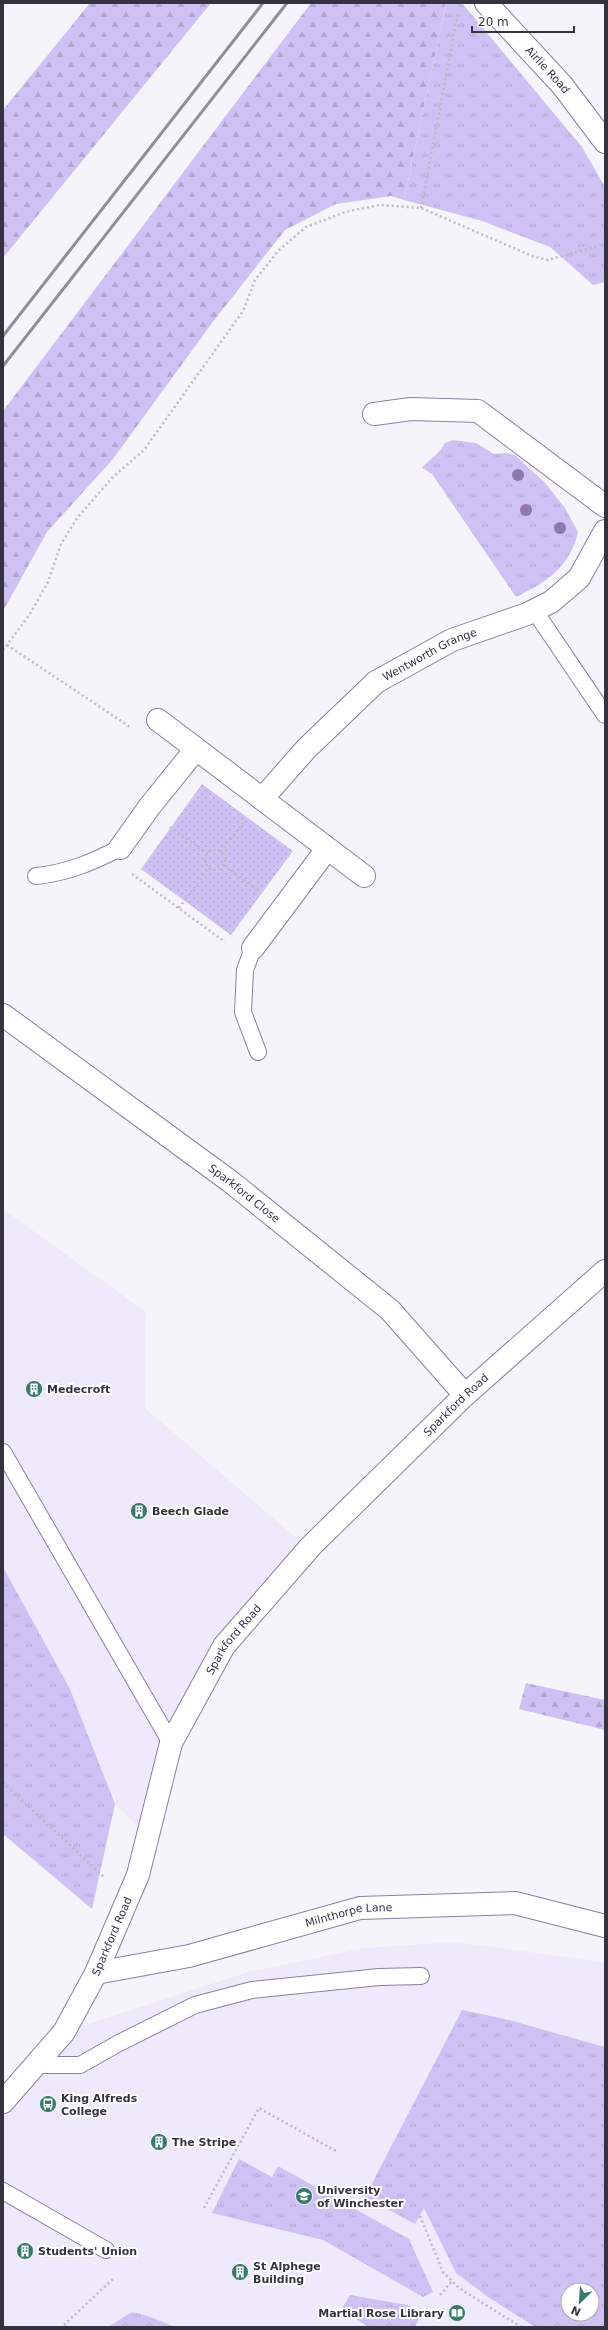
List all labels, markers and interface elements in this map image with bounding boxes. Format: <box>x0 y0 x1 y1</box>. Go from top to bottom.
scale bar <box>472 8 574 34</box>
text: 20 m <box>478 15 509 29</box>
street label: Airlie Road <box>523 44 572 96</box>
street label: Wentworth Grange <box>380 625 479 684</box>
street label: Sparkford Close <box>206 1161 283 1225</box>
street label: Sparkford Road <box>421 1371 491 1439</box>
building icon: Medecroft <box>24 1379 44 1399</box>
place label: Medecroft <box>47 1383 110 1396</box>
building icon: Beech Glade <box>129 1501 149 1521</box>
place label: Beech Glade <box>152 1505 229 1518</box>
street label: Sparkford Road <box>203 1602 264 1677</box>
street label: Sparkford Road <box>89 1895 134 1978</box>
street label: Milnthorpe Lane <box>304 1900 393 1930</box>
place label: King Alfreds College <box>61 2092 138 2118</box>
bus stop icon: King Alfreds College <box>38 2094 58 2114</box>
building icon: The Stripe <box>149 2132 169 2152</box>
place label: The Stripe <box>172 2136 236 2149</box>
place label: University of Winchester <box>317 2184 404 2210</box>
school or university icon: University of Winchester <box>294 2186 314 2206</box>
building icon: Students' Union <box>15 2241 35 2261</box>
place label: Students' Union <box>38 2245 137 2258</box>
place label: St Alphege Building <box>253 2260 321 2286</box>
building icon: St Alphege Building <box>230 2262 250 2282</box>
north arrow <box>560 2282 600 2322</box>
library icon: Martial Rose Library <box>447 2303 467 2323</box>
text: N <box>569 2303 583 2318</box>
place label: Martial Rose Library <box>318 2307 444 2320</box>

